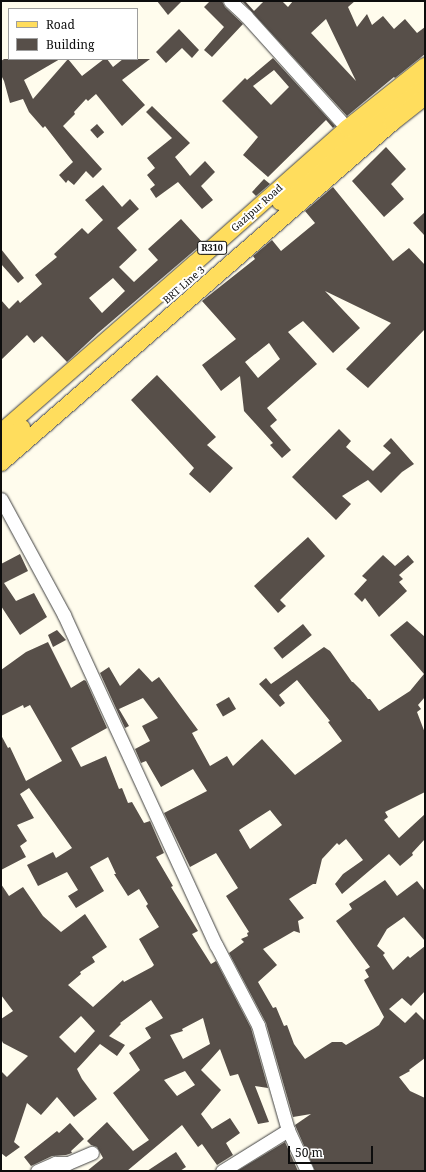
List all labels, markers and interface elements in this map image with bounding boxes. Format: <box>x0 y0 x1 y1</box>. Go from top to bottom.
legend <box>8 8 138 60</box>
text: Road <box>46 16 75 33</box>
text: Building <box>46 36 94 53</box>
street label: Gazipur Road <box>229 182 285 234</box>
road number: R310 <box>197 241 227 255</box>
street label: BRT Line 3 <box>161 264 207 306</box>
scale bar <box>290 1138 375 1164</box>
text: 50 m <box>295 1144 323 1161</box>

